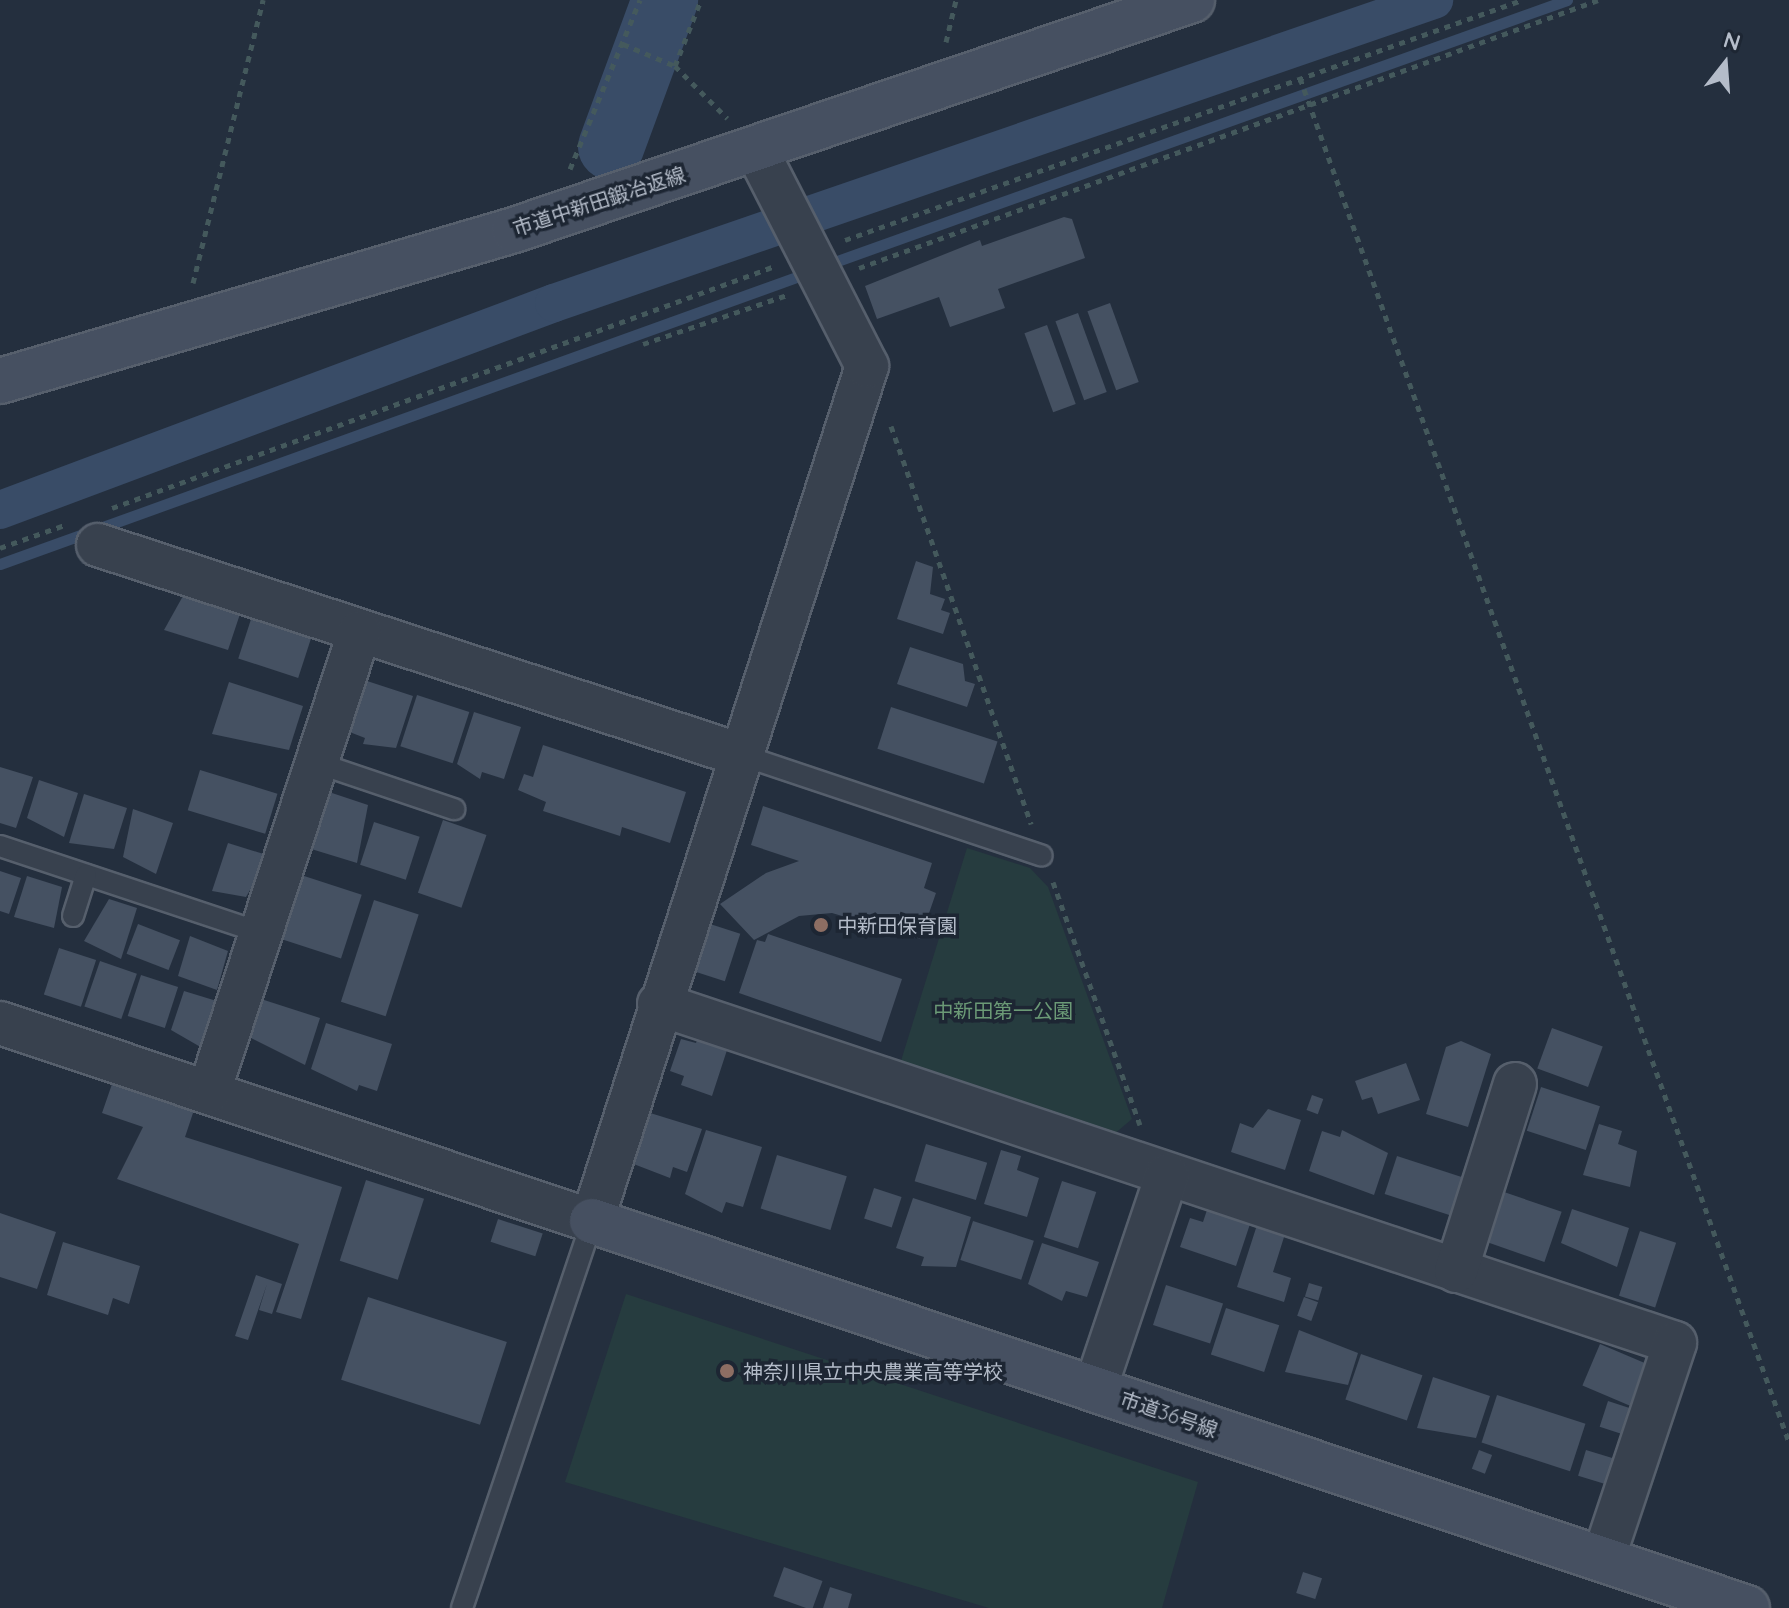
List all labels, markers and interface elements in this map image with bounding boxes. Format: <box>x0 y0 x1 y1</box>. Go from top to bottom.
north arrow <box>1685 24 1765 104</box>
text: N <box>1720 25 1744 57</box>
street label: 市道中新田鍛冶返線 <box>510 162 688 240</box>
place label: 中新田保育園 <box>837 913 957 937</box>
marker: 中新田保育園 <box>812 916 830 934</box>
park label: 中新田第一公園 <box>933 998 1073 1022</box>
place label: 神奈川県立中央農業高等学校 <box>743 1359 1003 1383</box>
marker: 神奈川県立中央農業高等学校 <box>718 1362 736 1380</box>
street label: 市道36号線 <box>1117 1386 1221 1442</box>

